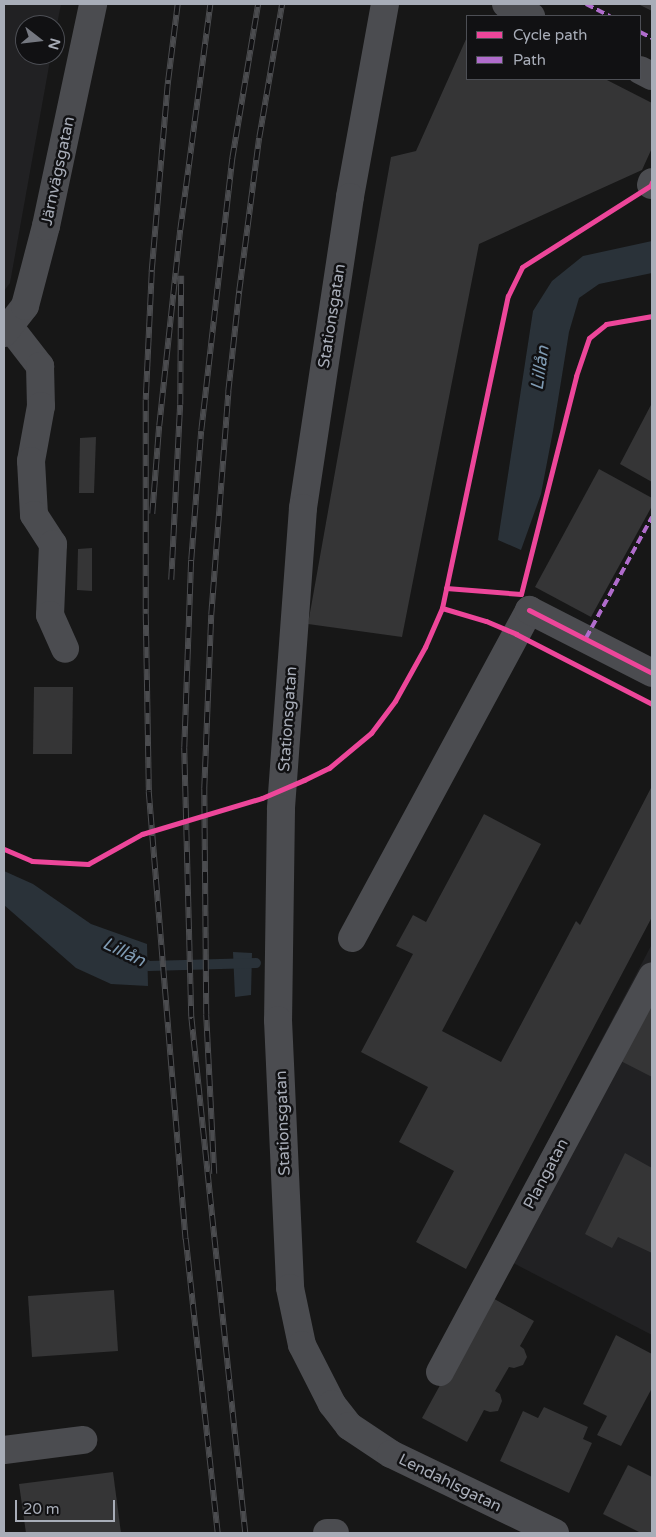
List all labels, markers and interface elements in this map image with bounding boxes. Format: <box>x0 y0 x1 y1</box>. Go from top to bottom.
north arrow <box>15 15 65 65</box>
legend <box>466 15 641 80</box>
text: Cycle path <box>513 26 587 44</box>
text: N <box>44 36 64 52</box>
text: Path <box>513 51 546 69</box>
street label: Järnvägsgatan <box>37 115 79 227</box>
street label: Stationsgatan <box>314 262 350 370</box>
water label: Lillån <box>526 344 554 392</box>
street label: Stationsgatan <box>275 666 301 772</box>
water label: Lillån <box>99 932 149 972</box>
street label: Stationsgatan <box>272 1070 294 1176</box>
street label: Plangatan <box>519 1135 573 1213</box>
street label: Lendahlsgatan <box>395 1450 505 1516</box>
scale bar <box>18 1490 118 1522</box>
text: 20 m <box>23 1500 60 1518</box>

